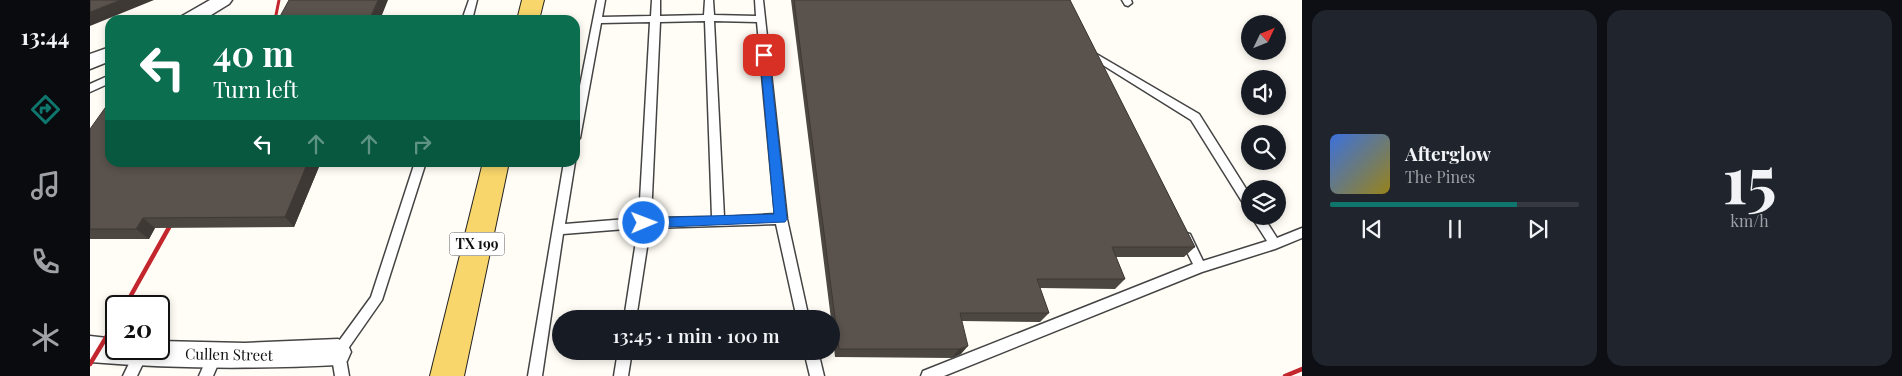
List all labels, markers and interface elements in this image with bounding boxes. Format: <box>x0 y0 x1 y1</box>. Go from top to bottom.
north arrow <box>1241 15 1286 60</box>
map controls <box>1241 15 1286 225</box>
text: 13:44 <box>21 21 69 51</box>
text: 40 m <box>213 29 294 76</box>
pin <box>743 34 785 76</box>
icon: left <box>130 35 195 100</box>
icon: arrive <box>750 41 778 69</box>
button: sound <box>1241 70 1286 115</box>
text: Turn left <box>213 74 298 104</box>
icon: directions <box>28 92 63 127</box>
button: search <box>1241 125 1286 170</box>
icon: left <box>249 130 277 158</box>
icon: ahead <box>302 130 330 158</box>
icon: ahead <box>355 130 383 158</box>
icon: right <box>408 130 436 158</box>
text: 15 <box>1723 134 1777 220</box>
text: Afterglow <box>1405 140 1491 166</box>
text: The Pines <box>1405 166 1475 187</box>
icon: music <box>28 168 63 203</box>
button: layers <box>1241 180 1286 225</box>
position arrow <box>617 196 669 248</box>
text: km/h <box>1730 210 1769 231</box>
icon: previous <box>1358 215 1386 243</box>
icon: pause <box>1441 215 1469 243</box>
icon: next <box>1524 215 1552 243</box>
road number: TX 199 <box>450 232 504 255</box>
icon: phone <box>28 244 63 279</box>
speed limit sign: 20 <box>105 295 170 360</box>
icon: climate <box>28 320 63 355</box>
text: 13:45 · 1 min · 100 m <box>613 322 779 348</box>
street label: Cullen Street <box>185 343 274 365</box>

